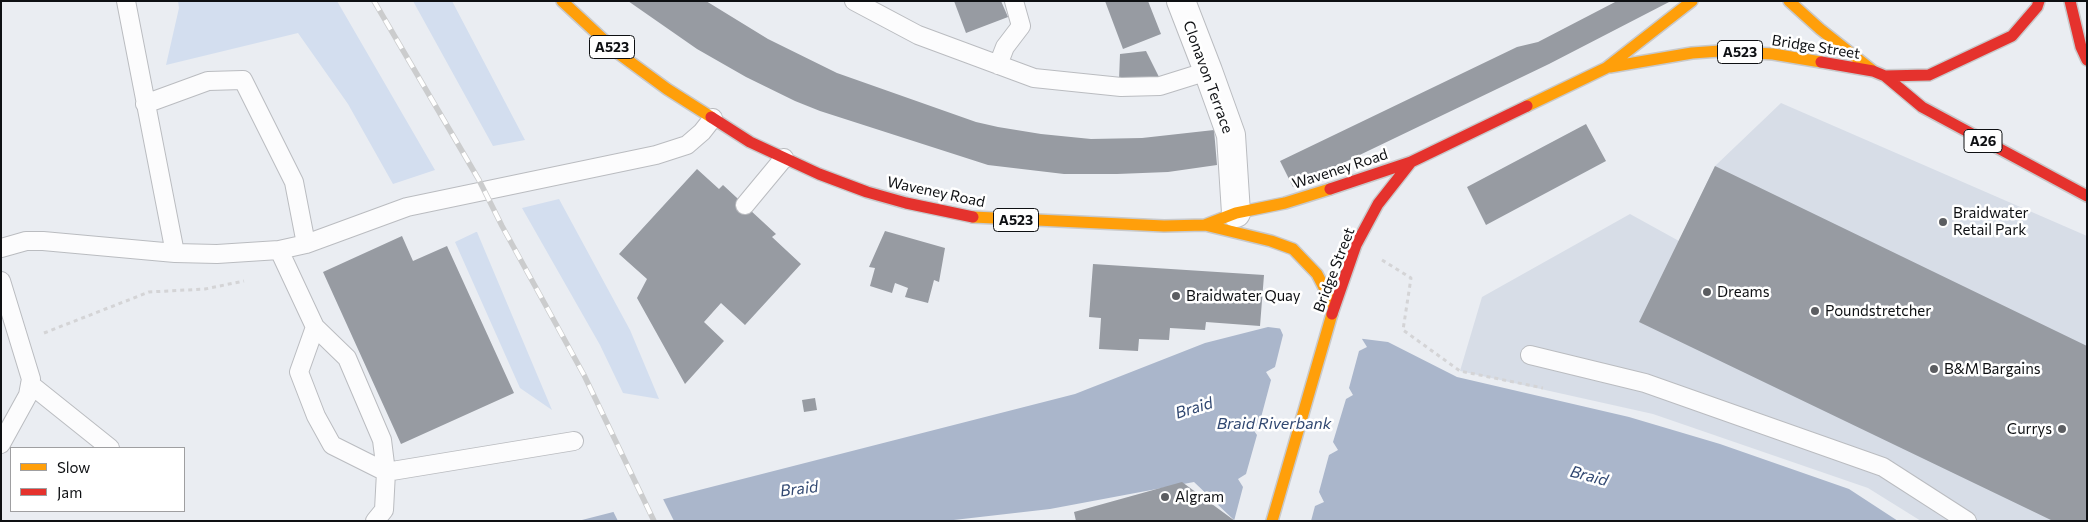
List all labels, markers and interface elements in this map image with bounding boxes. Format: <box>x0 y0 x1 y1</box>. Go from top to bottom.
street label: Clonavon Terrace <box>1179 18 1237 136</box>
street label: Bridge Street <box>1770 31 1862 63</box>
road number: A523 <box>590 36 634 58</box>
road number: A523 <box>1718 41 1762 64</box>
road number: A26 <box>1964 130 2002 152</box>
street label: Waveney Road <box>1290 145 1390 193</box>
street label: Waveney Road <box>885 173 987 211</box>
place label: Braidwater Retail Park <box>1953 204 2029 239</box>
road number: A523 <box>994 208 1038 232</box>
marker: Braidwater Retail Park <box>1937 216 1949 228</box>
street label: Bridge Street <box>1310 225 1358 315</box>
place label: Dreams <box>1717 283 1769 301</box>
marker: Dreams <box>1701 286 1713 298</box>
place label: Braidwater Quay <box>1186 287 1300 305</box>
marker: Braidwater Quay <box>1170 290 1182 302</box>
place label: Poundstretcher <box>1825 302 1931 320</box>
marker: Poundstretcher <box>1809 305 1821 317</box>
place label: B&M Bargains <box>1944 360 2041 378</box>
marker: B&M Bargains <box>1928 363 1940 375</box>
water label: Braid <box>1173 393 1215 423</box>
water label: Braid Riverbank <box>1217 414 1331 434</box>
place label: Currys <box>2007 420 2052 438</box>
marker: Currys <box>2056 423 2068 435</box>
legend <box>10 447 185 512</box>
text: Slow <box>57 458 90 476</box>
water label: Braid <box>1568 462 1610 490</box>
water label: Braid <box>779 477 819 501</box>
text: Jam <box>57 483 82 501</box>
place label: Algram <box>1175 488 1224 506</box>
marker: Algram <box>1159 491 1171 503</box>

